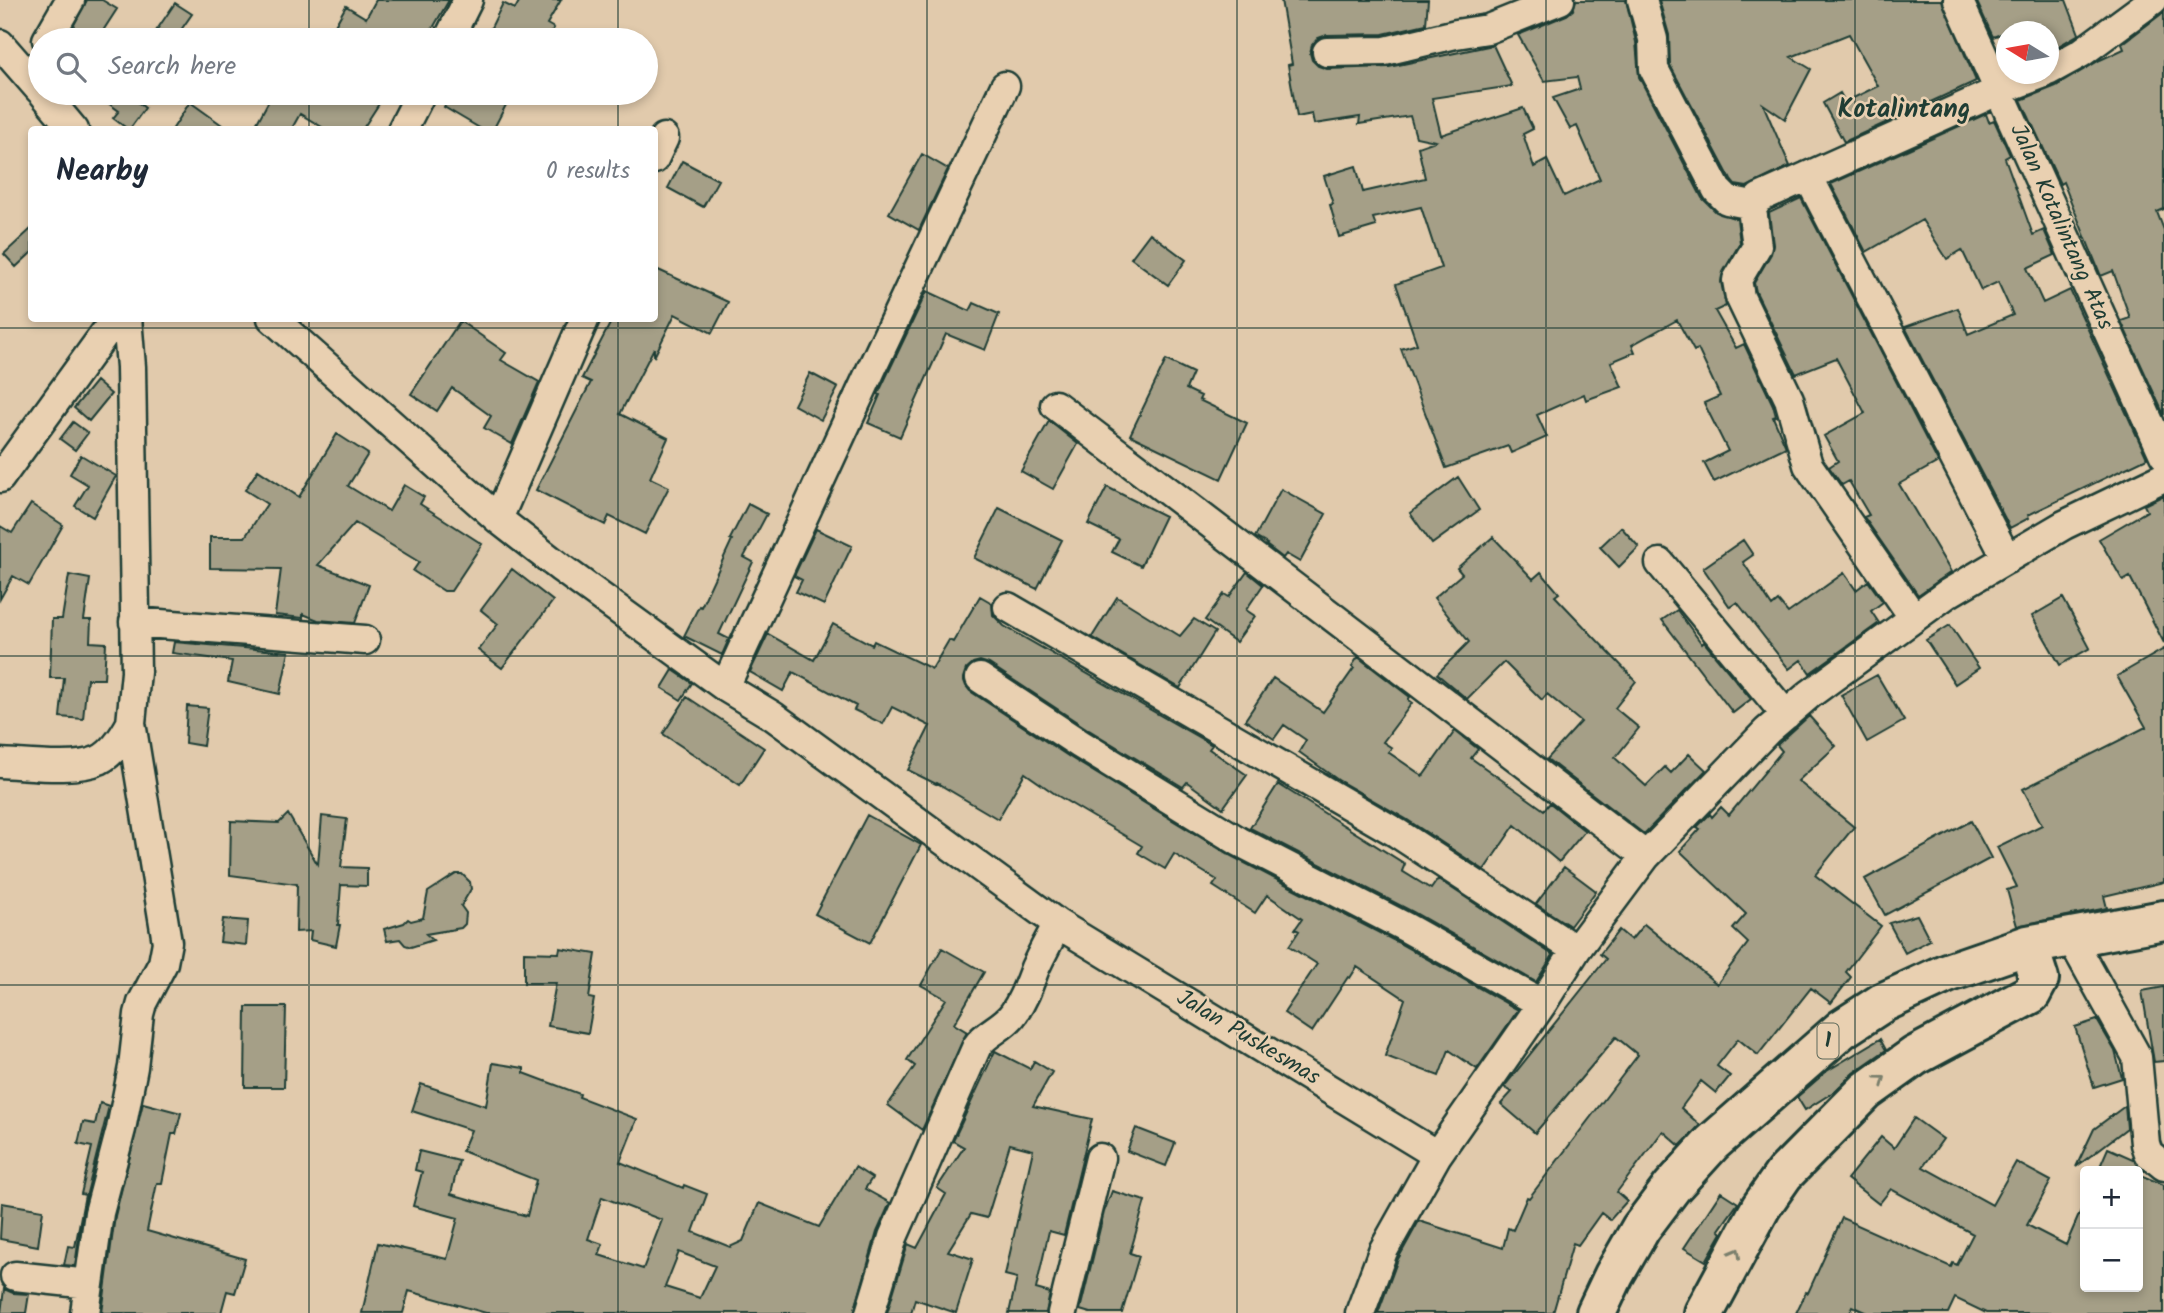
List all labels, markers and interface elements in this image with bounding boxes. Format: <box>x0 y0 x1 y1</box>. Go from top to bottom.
north arrow <box>1996 21 2059 84</box>
search box <box>28 28 658 105</box>
text: Search here <box>108 46 236 88</box>
icon: search <box>52 48 90 86</box>
district label: Kotalintang <box>1838 89 1970 131</box>
street label: Jalan Kotalintang Atas <box>1999 118 2123 336</box>
text: Nearby <box>56 148 148 196</box>
text: 0 results <box>546 154 630 190</box>
street label: Jalan Puskesmas <box>1169 981 1327 1095</box>
road number: 1 <box>1818 1024 1839 1058</box>
one-way arrow <box>1873 1076 1886 1088</box>
map controls <box>2080 1166 2143 1292</box>
button: + <box>2080 1166 2143 1229</box>
button: − <box>2080 1229 2143 1292</box>
one-way arrow <box>1728 1247 1741 1260</box>

